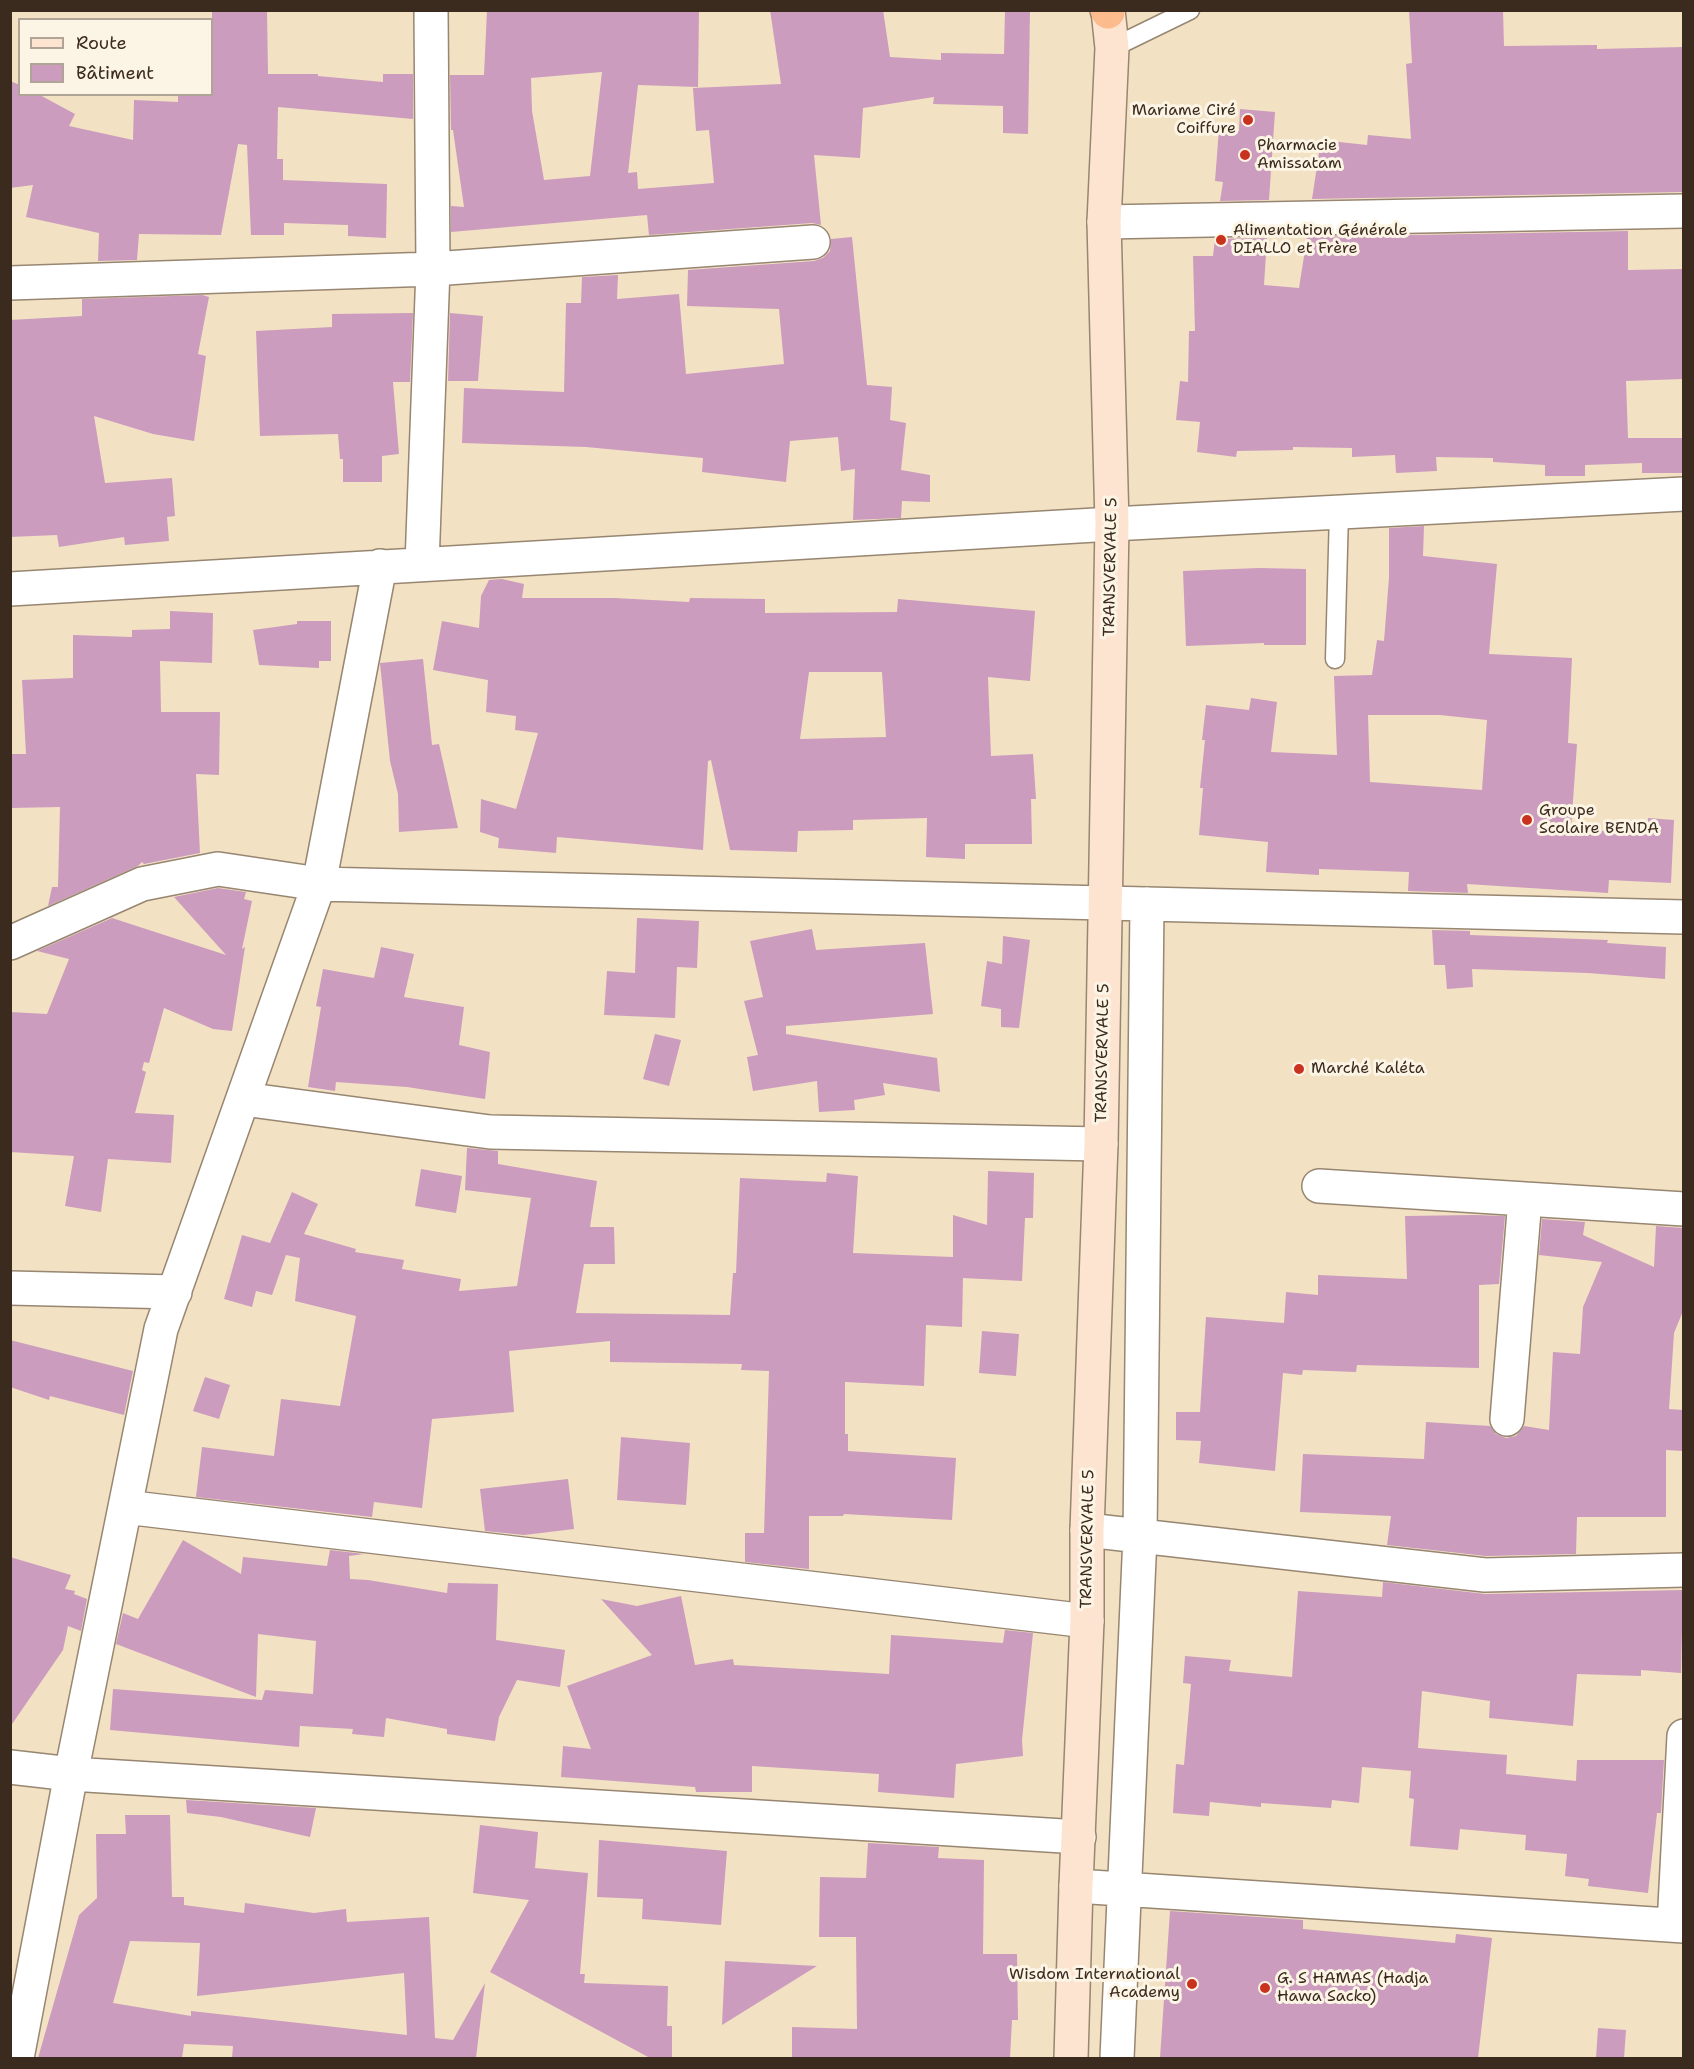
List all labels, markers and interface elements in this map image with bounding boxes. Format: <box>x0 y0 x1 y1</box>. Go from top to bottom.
legend <box>18 18 213 96</box>
text: Route <box>76 31 127 55</box>
text: Bâtiment <box>76 61 154 85</box>
place label: Mariame Ciré Coiffure <box>1132 101 1236 139</box>
marker: Mariame Ciré Coiffure <box>1241 113 1255 127</box>
place label: Pharmacie Amissatam <box>1257 136 1342 174</box>
marker: Pharmacie Amissatam <box>1238 148 1252 162</box>
place label: Alimentation Générale DIALLO et Frère <box>1233 221 1408 259</box>
marker: Alimentation Générale DIALLO et Frère <box>1214 233 1228 247</box>
street label: TRANSVERVALE 5 <box>1100 497 1122 637</box>
place label: Groupe Scolaire BENDA <box>1539 801 1659 839</box>
marker: Groupe Scolaire BENDA <box>1520 813 1534 827</box>
street label: TRANSVERVALE 5 <box>1092 983 1114 1123</box>
place label: Marché Kaléta <box>1311 1059 1425 1079</box>
marker: Marché Kaléta <box>1292 1062 1306 1076</box>
street label: TRANSVERVALE 5 <box>1077 1469 1099 1609</box>
place label: Wisdom International Academy <box>1009 1965 1180 2003</box>
place label: G. S HAMAS (Hadja Hawa Sacko) <box>1277 1969 1428 2007</box>
marker: Wisdom International Academy <box>1185 1977 1199 1991</box>
marker: G. S HAMAS (Hadja Hawa Sacko) <box>1258 1981 1272 1995</box>

